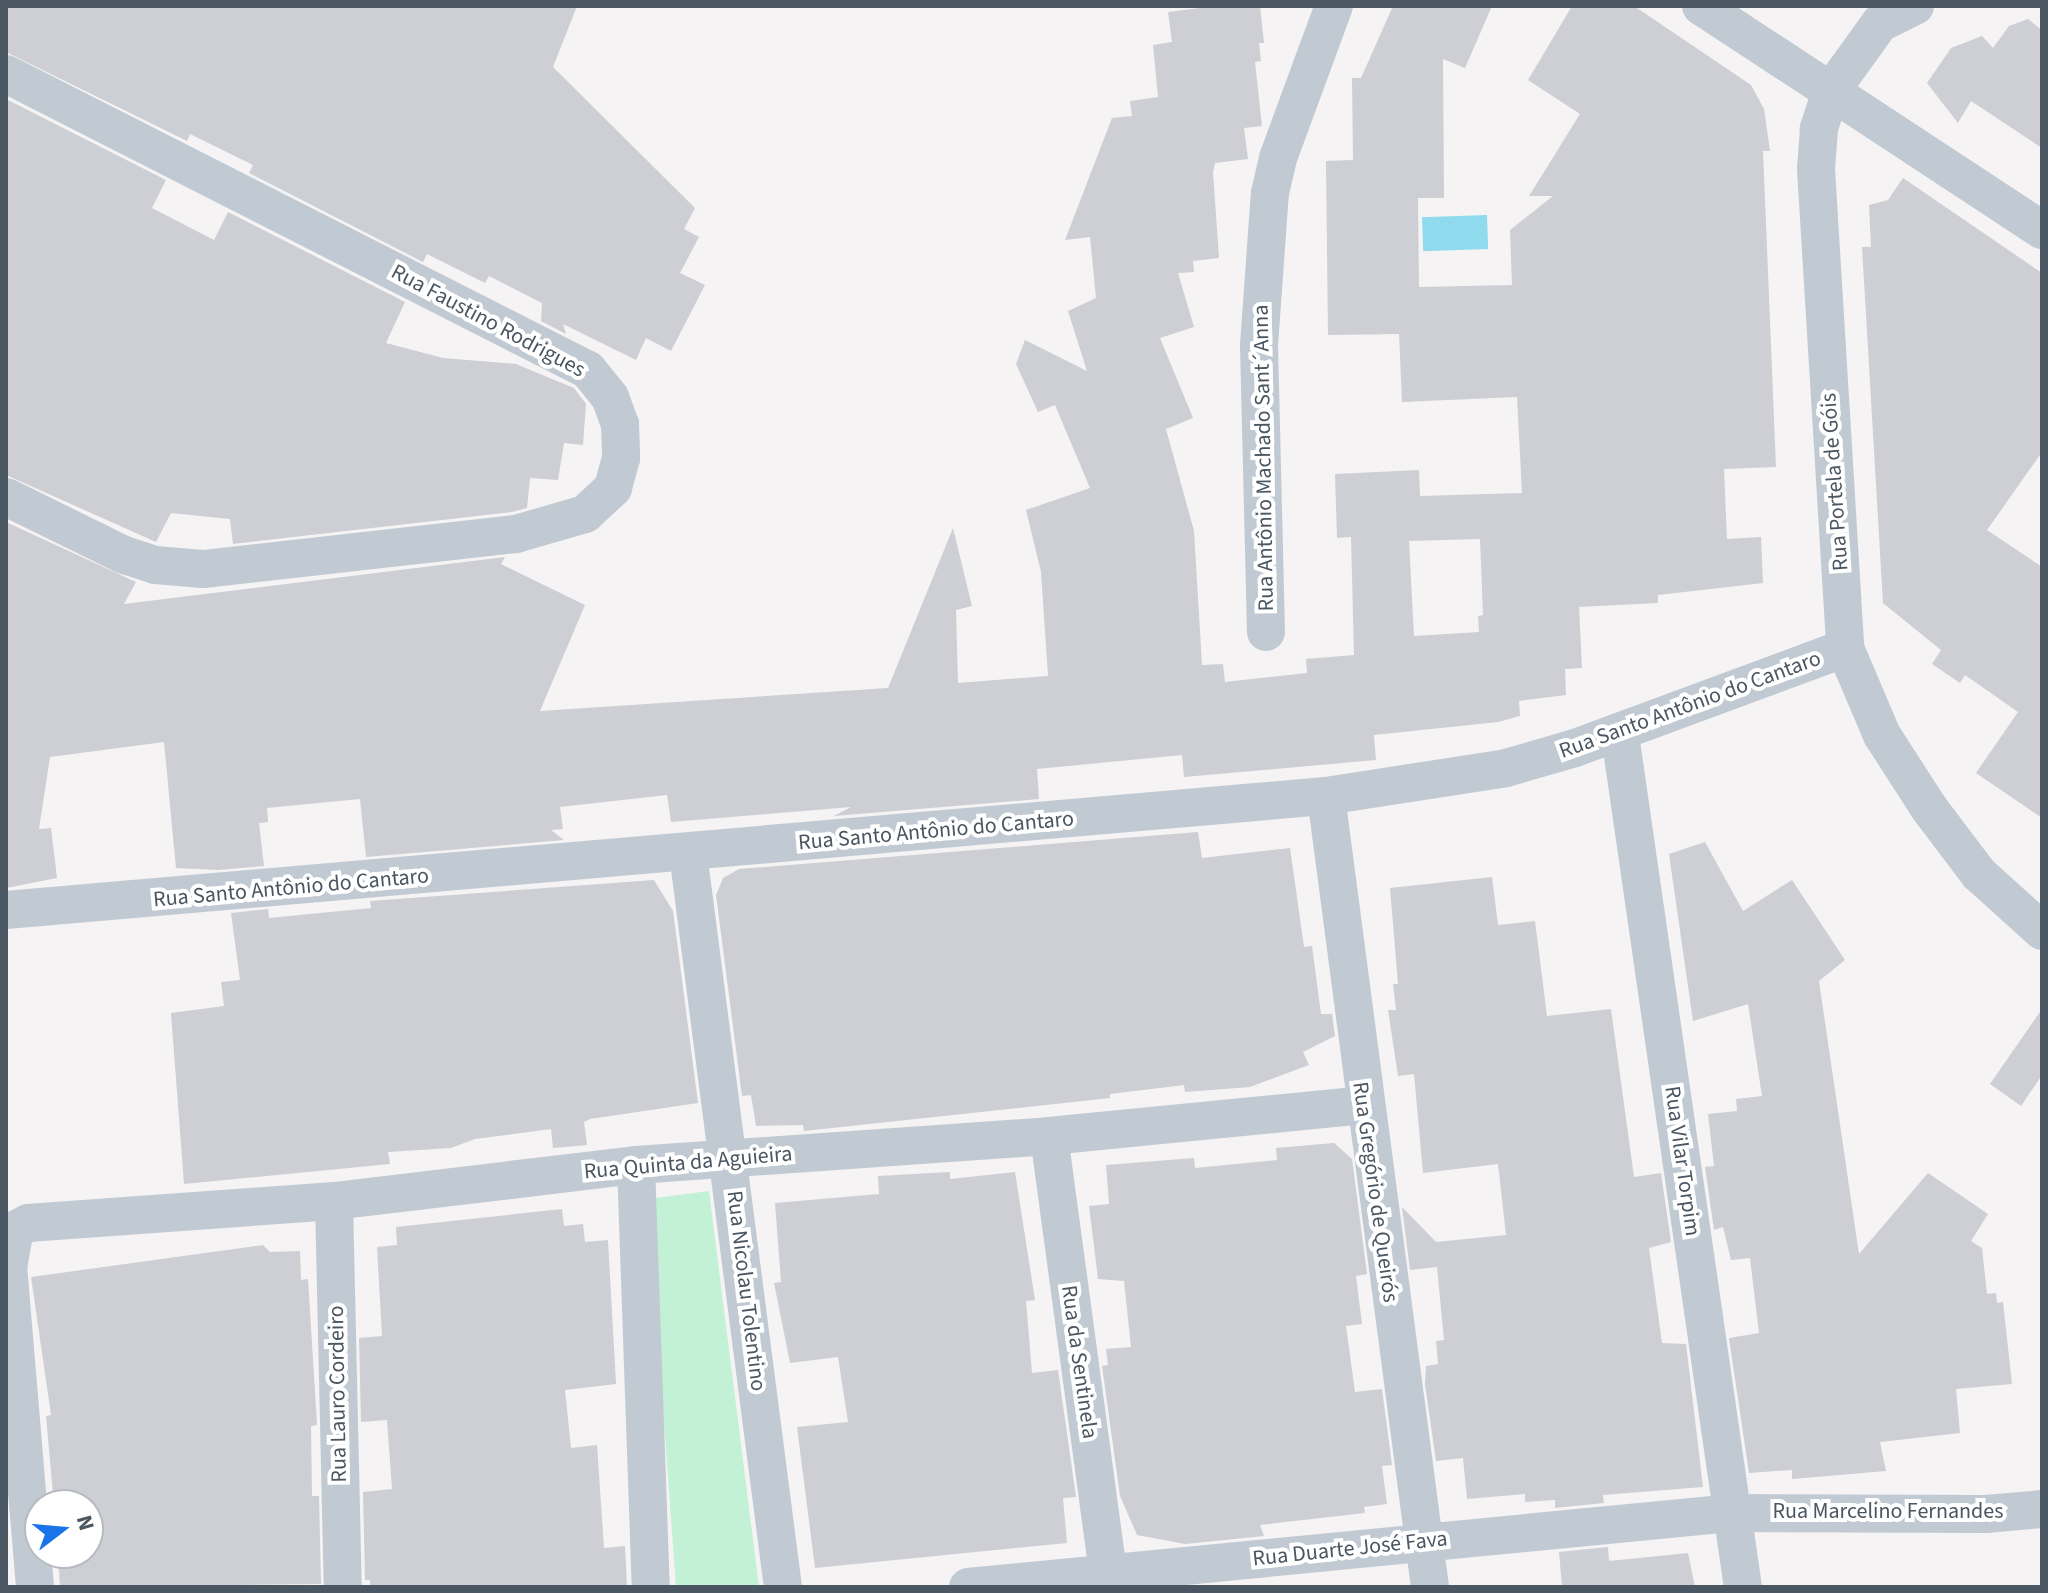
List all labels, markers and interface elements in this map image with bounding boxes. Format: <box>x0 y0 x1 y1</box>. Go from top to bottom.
street label: Rua Faustino Rodrigues <box>387 259 589 383</box>
street label: Rua Antônio Machado Sant´Anna <box>1248 304 1280 612</box>
street label: Rua Portela de Góis <box>1816 392 1854 572</box>
street label: Rua Santo Antônio do Cantaro <box>1555 645 1825 765</box>
street label: Rua Santo Antônio do Cantaro <box>797 806 1075 856</box>
street label: Rua Santo Antônio do Cantaro <box>152 863 430 913</box>
street label: Rua Gregório de Queirós <box>1346 1080 1404 1304</box>
street label: Rua Vilar Torpim <box>1658 1084 1706 1238</box>
street label: Rua Quinta da Aguieira <box>583 1141 793 1185</box>
street label: Rua Nicolau Tolentino <box>721 1189 771 1393</box>
street label: Rua da Sentinela <box>1055 1283 1103 1441</box>
street label: Rua Lauro Cordeiro <box>323 1305 353 1483</box>
north arrow <box>24 1489 104 1569</box>
street label: Rua Marcelino Fernandes <box>1773 1499 2003 1525</box>
text: N <box>68 1511 103 1534</box>
street label: Rua Duarte José Fava <box>1251 1526 1449 1572</box>

